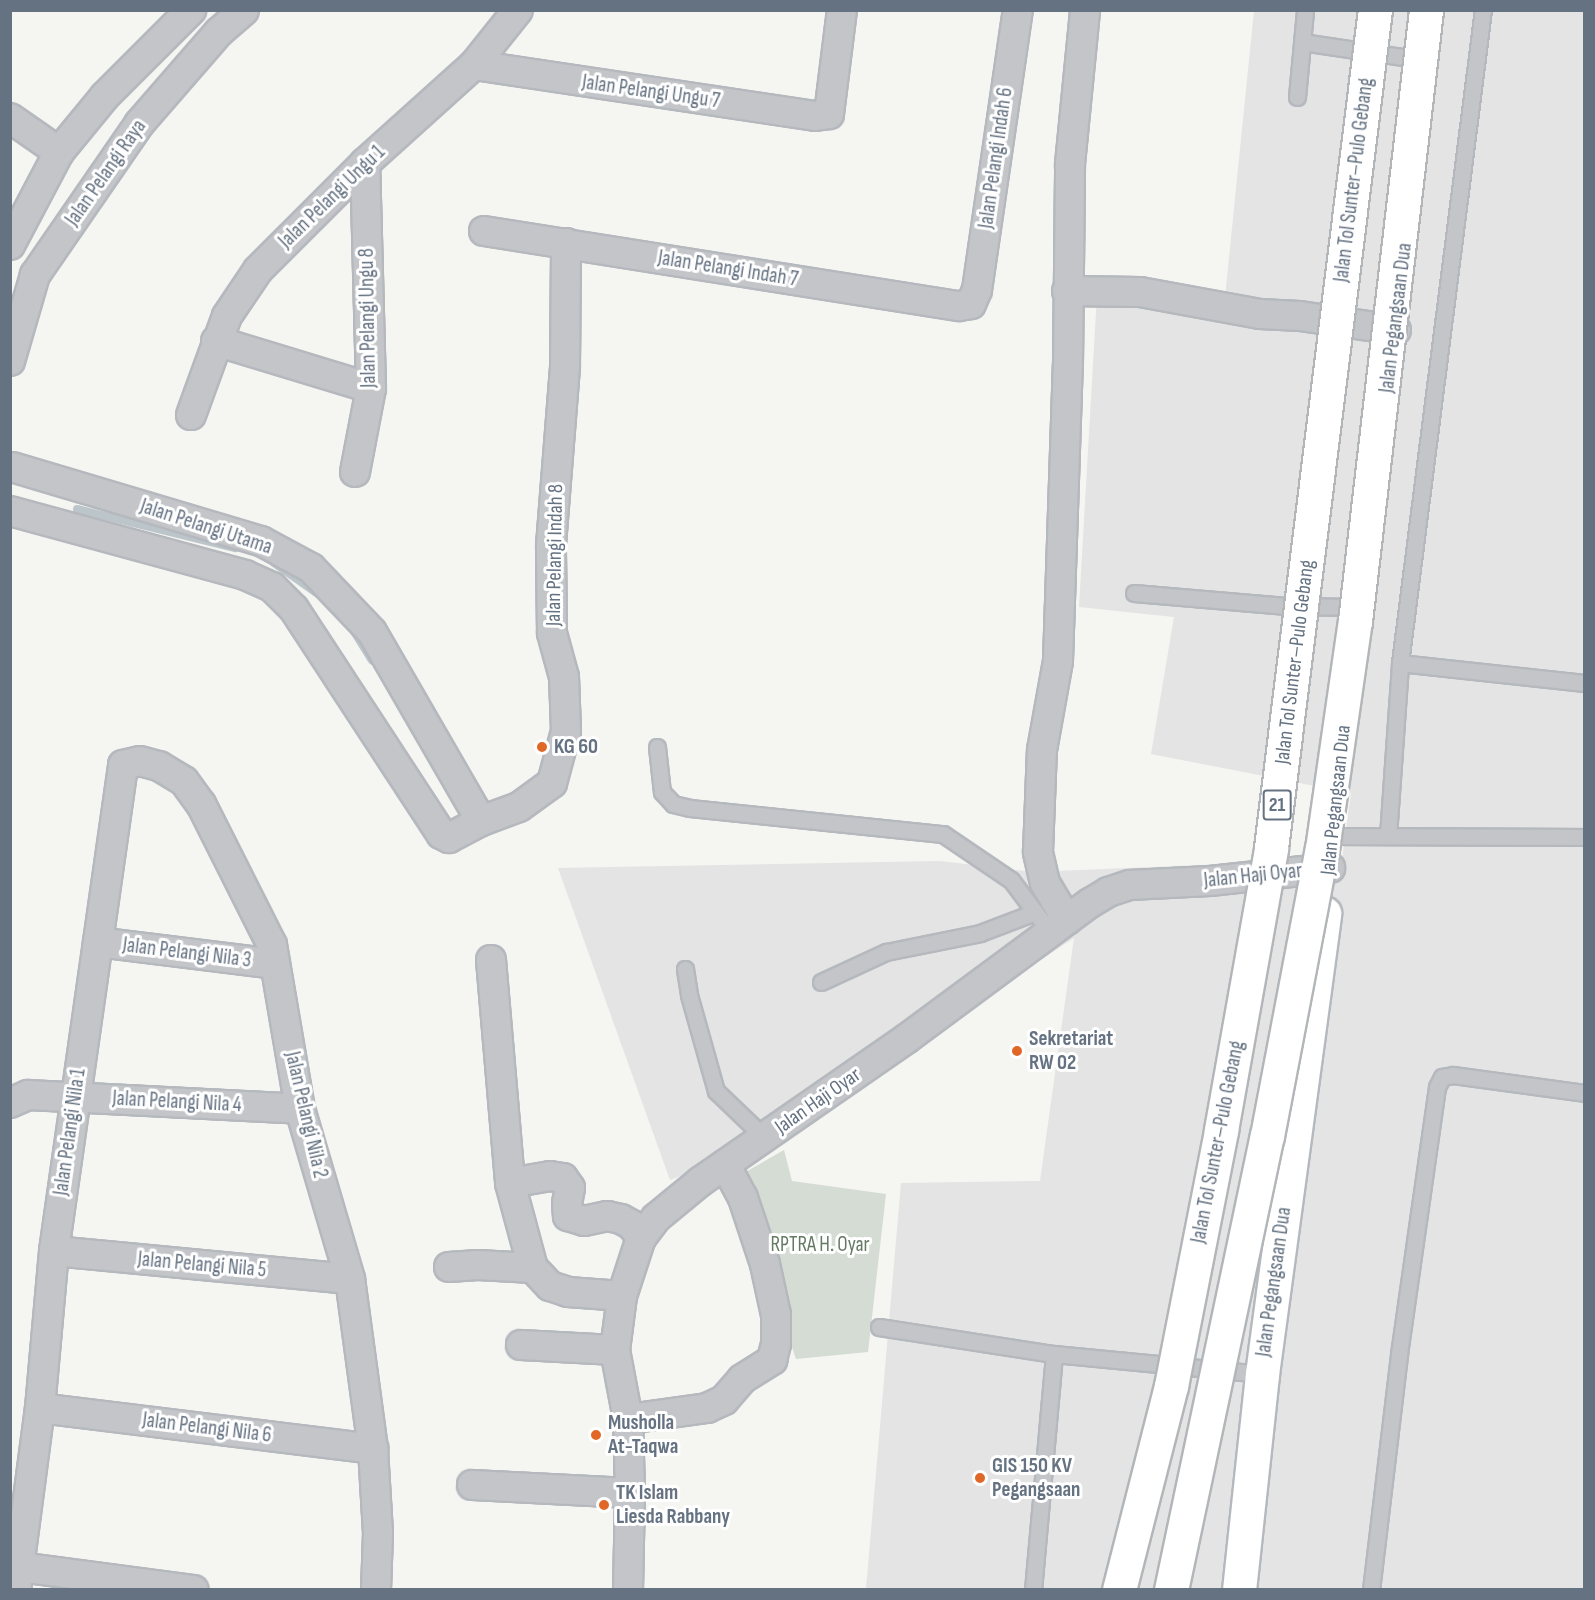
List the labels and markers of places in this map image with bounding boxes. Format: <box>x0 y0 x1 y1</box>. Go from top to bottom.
place label: KG 60 <box>554 734 598 760</box>
marker: KG 60 <box>535 740 549 754</box>
place label: Sekretariat RW 02 <box>1029 1026 1113 1076</box>
marker: Sekretariat RW 02 <box>1010 1044 1024 1058</box>
place label: Musholla At-Taqwa <box>608 1410 678 1460</box>
marker: Musholla At-Taqwa <box>589 1428 603 1442</box>
place label: GIS 150 KV Pegangsaan <box>992 1453 1080 1503</box>
marker: GIS 150 KV Pegangsaan <box>973 1471 987 1485</box>
place label: TK Islam Liesda Rabbany <box>616 1480 730 1530</box>
marker: TK Islam Liesda Rabbany <box>597 1498 611 1512</box>

